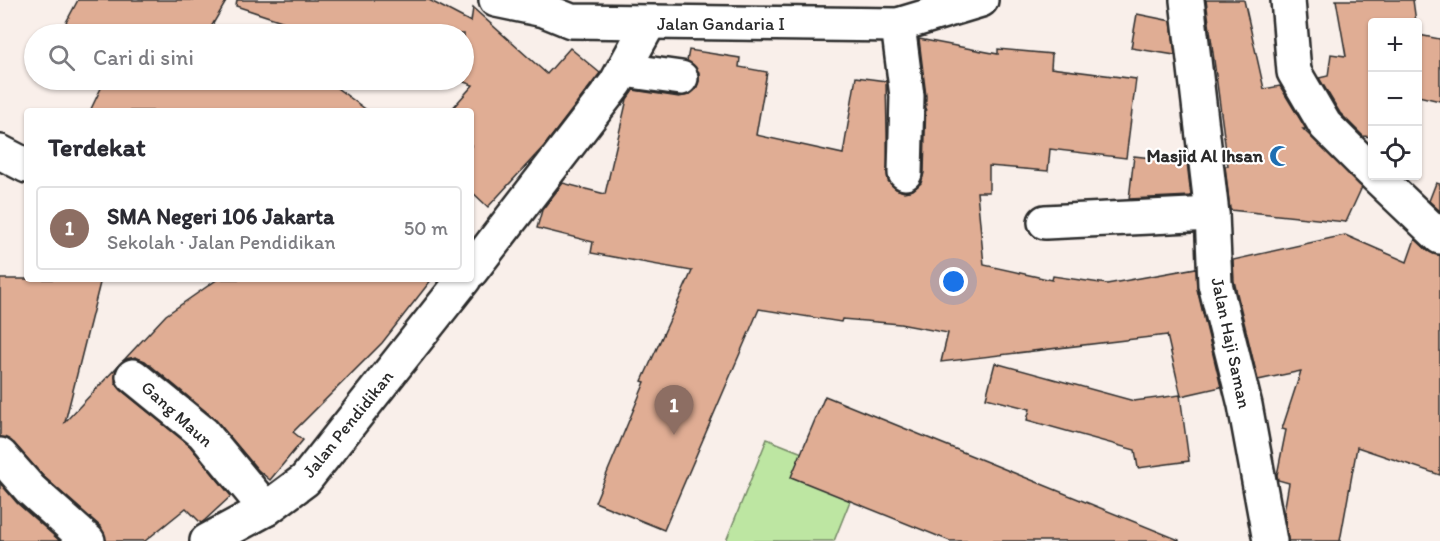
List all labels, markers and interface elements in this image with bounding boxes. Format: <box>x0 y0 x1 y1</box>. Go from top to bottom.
street label: Jalan Gandaria I <box>657 13 785 35</box>
map controls <box>1368 18 1422 180</box>
button: + <box>1368 18 1422 72</box>
search box <box>24 24 474 90</box>
icon: search <box>45 41 78 74</box>
text: Cari di sini <box>93 44 194 71</box>
button: − <box>1368 72 1422 126</box>
button: locate <box>1368 126 1422 180</box>
text: Terdekat <box>48 131 146 163</box>
mosque icon: Masjid Al Ihsan <box>1268 144 1292 168</box>
place label: Masjid Al Ihsan <box>1146 145 1264 167</box>
text: SMA Negeri 106 Jakarta <box>107 203 334 230</box>
text: 1 <box>65 216 74 240</box>
text: 50 m <box>404 216 448 240</box>
text: Sekolah · Jalan Pendidikan <box>107 230 336 254</box>
your location <box>939 267 968 296</box>
street label: Jalan Haji Saman <box>1206 276 1256 411</box>
street label: Jalan Pendidikan <box>298 366 398 482</box>
street label: Gang Maun <box>137 376 217 452</box>
pin: 1 <box>654 386 694 435</box>

